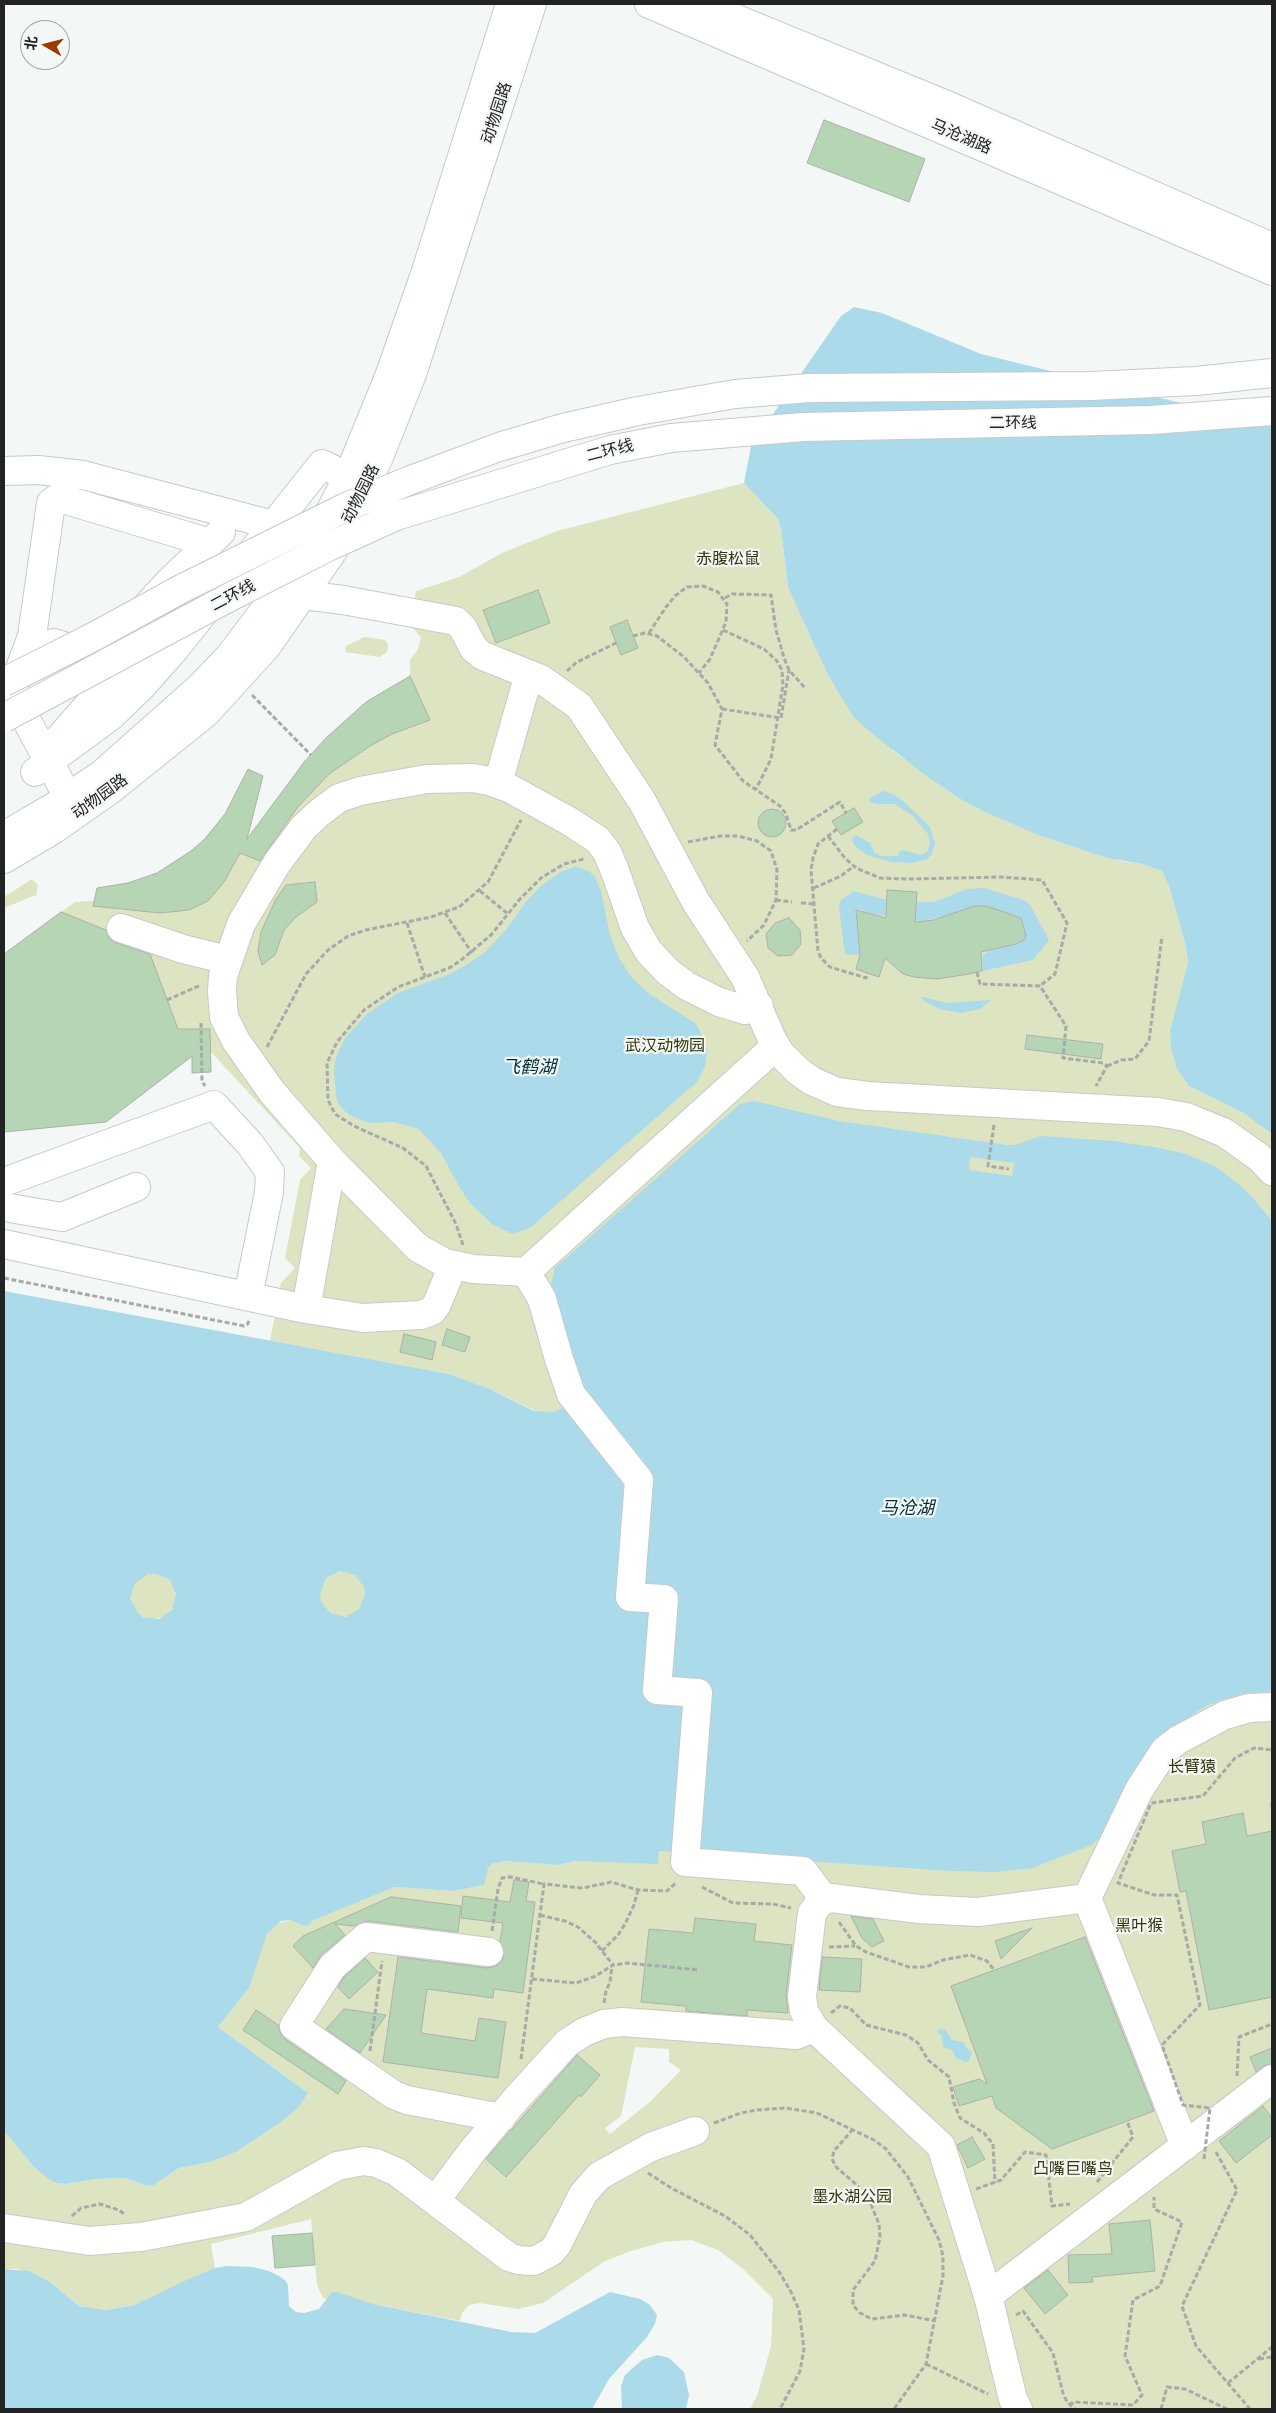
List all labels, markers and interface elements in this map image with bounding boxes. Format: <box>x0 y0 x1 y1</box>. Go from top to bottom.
north arrow <box>20 20 70 70</box>
text: 北 <box>21 35 41 51</box>
street label: 动物园路 <box>478 80 516 146</box>
street label: 马沧湖路 <box>928 116 994 158</box>
street label: 二环线 <box>989 413 1037 433</box>
street label: 二环线 <box>584 436 636 466</box>
street label: 动物园路 <box>338 461 384 527</box>
park label: 赤腹松鼠 <box>696 549 760 569</box>
street label: 二环线 <box>207 576 259 616</box>
street label: 动物园路 <box>68 770 132 824</box>
park label: 武汉动物园 <box>625 1036 705 1056</box>
water label: 飞鹤湖 <box>502 1057 556 1079</box>
water label: 马沧湖 <box>880 1498 934 1520</box>
park label: 长臂猿 <box>1168 1757 1216 1777</box>
park label: 黑叶猴 <box>1115 1916 1163 1936</box>
park label: 凸嘴巨嘴鸟 <box>1033 2159 1113 2179</box>
park label: 墨水湖公园 <box>812 2187 892 2207</box>

